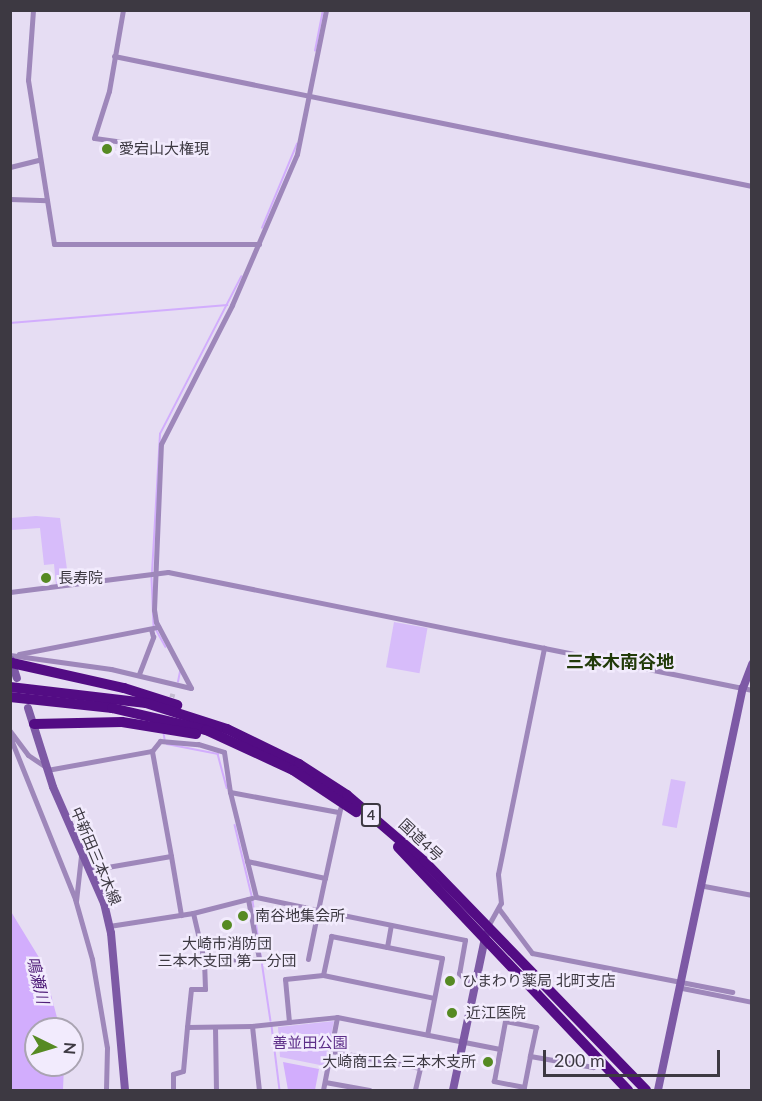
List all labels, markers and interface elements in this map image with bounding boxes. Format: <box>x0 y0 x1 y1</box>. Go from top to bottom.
place label: 愛宕山大権現 <box>119 140 209 158</box>
marker: 愛宕山大権現 <box>100 142 114 156</box>
place label: 長寿院 <box>58 569 103 587</box>
marker: 長寿院 <box>39 571 53 585</box>
district label: 三本木南谷地 <box>566 650 674 672</box>
street label: 中新田三本木線 <box>67 804 125 908</box>
road number: 4 <box>360 804 382 826</box>
street label: 国道4号 <box>395 815 447 865</box>
place label: 南谷地集会所 <box>255 907 345 925</box>
marker: 南谷地集会所 <box>236 909 250 923</box>
marker: 大崎市消防団 三本木支団 第一分団 <box>220 918 234 932</box>
place label: 大崎市消防団 三本木支団 第一分団 <box>158 934 296 969</box>
water label: 鳴瀬川 <box>23 954 53 1006</box>
place label: ひまわり薬局 北町支店 <box>462 972 616 990</box>
marker: ひまわり薬局 北町支店 <box>443 974 457 988</box>
marker: 近江医院 <box>443 1004 461 1022</box>
place label: 近江医院 <box>466 1004 526 1022</box>
north arrow <box>24 1017 84 1077</box>
park label: 善並田公園 <box>273 1034 347 1052</box>
scale bar <box>546 1038 723 1076</box>
text: N <box>60 1041 80 1055</box>
text: 200 m <box>554 1049 605 1071</box>
place label: 大崎商工会 三本木支所 <box>322 1053 476 1071</box>
marker: 大崎商工会 三本木支所 <box>481 1055 495 1069</box>

